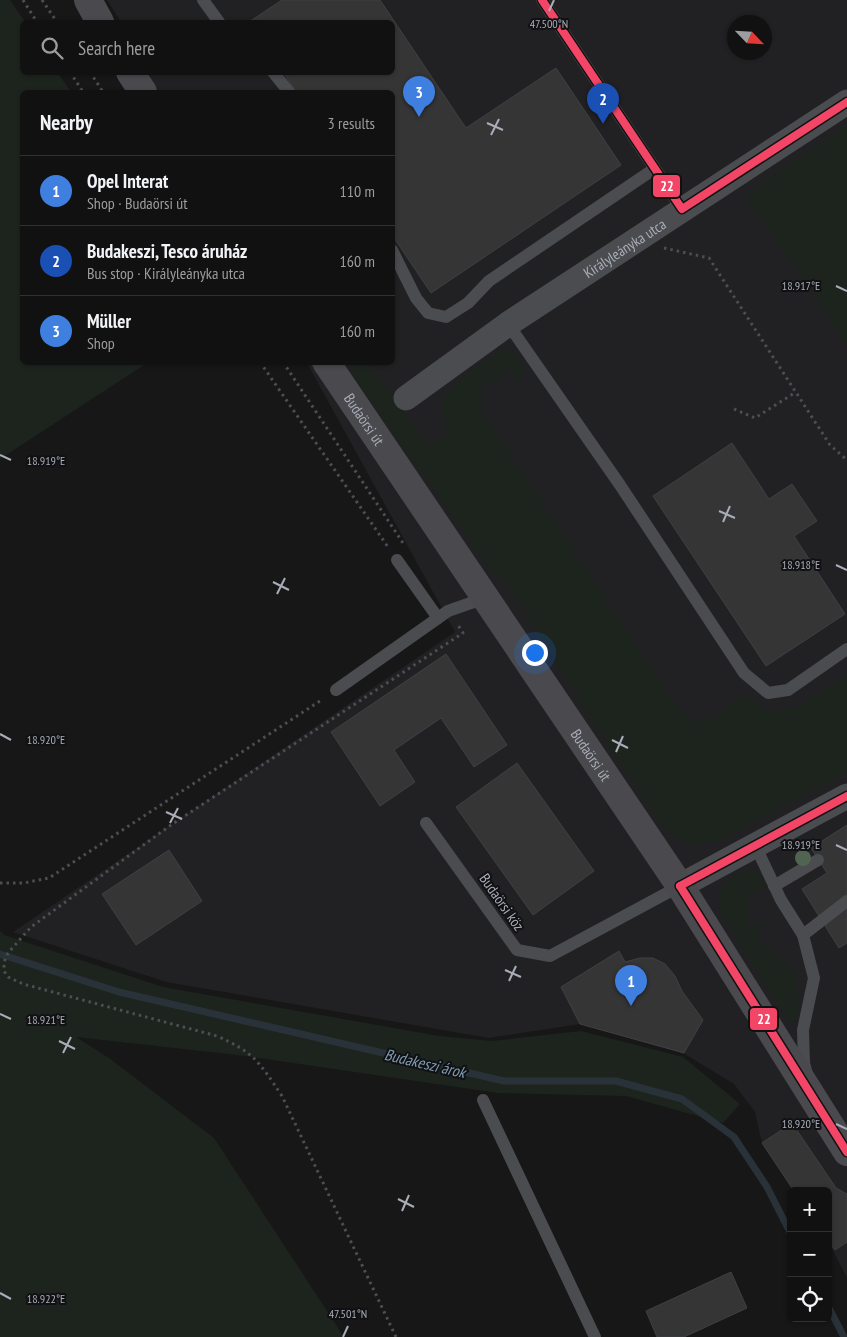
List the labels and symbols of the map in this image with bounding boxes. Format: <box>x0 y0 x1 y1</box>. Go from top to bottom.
north arrow <box>727 15 772 60</box>
text: 47.500°N <box>530 16 568 31</box>
pin: 3 <box>403 76 435 117</box>
pin: 2 <box>587 83 619 124</box>
line badge: 22 <box>652 174 681 198</box>
text: 22 <box>660 177 674 195</box>
street label: Királyleányka utca <box>579 214 669 282</box>
text: 18.917°E <box>782 278 820 293</box>
street label: Budaörsi út <box>340 389 389 449</box>
text: 18.919°E <box>27 453 65 468</box>
text: 18.918°E <box>782 557 820 572</box>
your location <box>522 640 548 666</box>
street label: Budaörsi út <box>567 725 616 784</box>
text: 18.920°E <box>27 732 65 747</box>
text: 18.919°E <box>782 837 820 852</box>
street label: Budaörsi köz <box>475 870 529 934</box>
pin: 1 <box>615 965 647 1006</box>
line badge: 22 <box>749 1007 778 1031</box>
text: 22 <box>757 1010 771 1028</box>
text: 18.921°E <box>27 1012 65 1027</box>
water label: Budakeszi árok <box>383 1044 469 1082</box>
text: 18.920°E <box>782 1116 820 1131</box>
text: 18.922°E <box>27 1291 65 1306</box>
text: 47.501°N <box>329 1306 367 1321</box>

